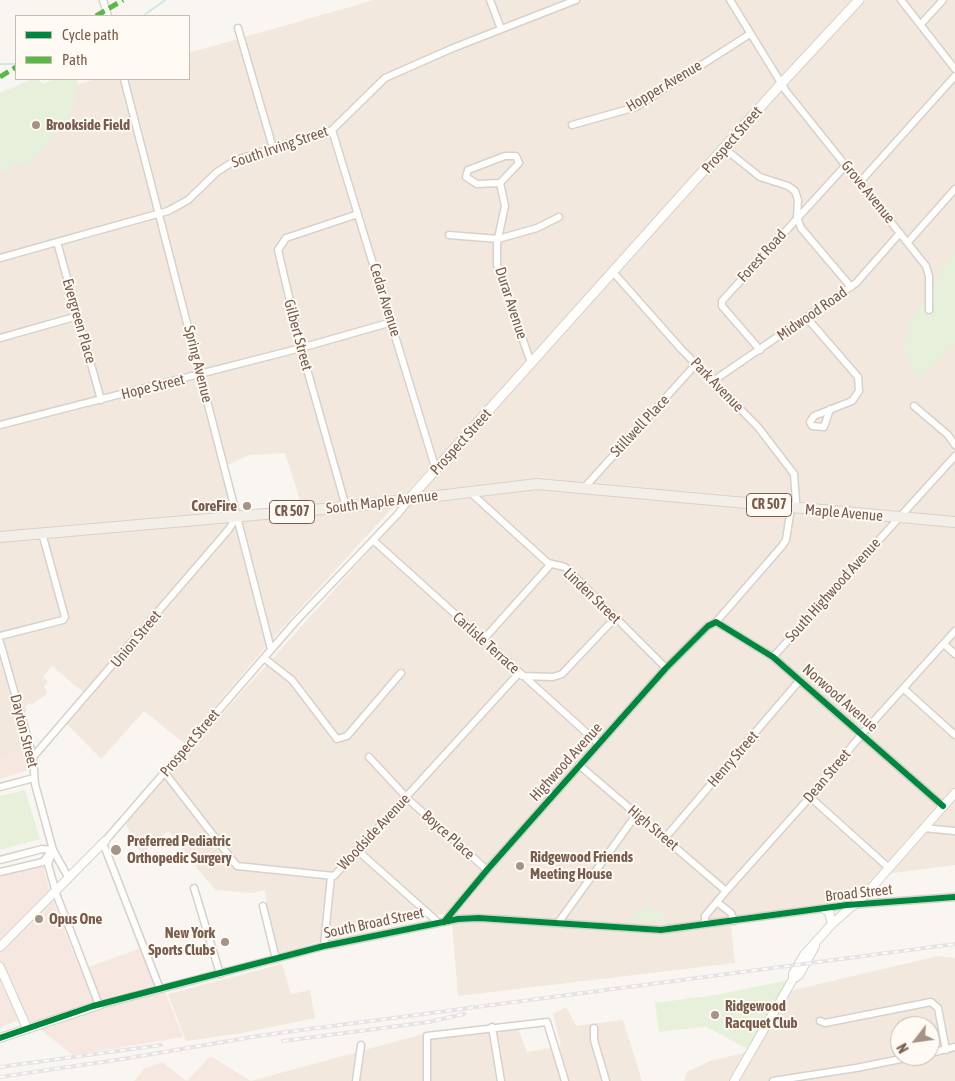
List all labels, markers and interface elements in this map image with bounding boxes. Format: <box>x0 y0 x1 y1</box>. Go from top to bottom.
legend <box>15 15 190 80</box>
text: Cycle path <box>62 26 119 43</box>
text: Path <box>62 51 88 68</box>
street label: Hopper Avenue <box>623 56 705 116</box>
street label: Prospect Street <box>698 103 766 177</box>
place label: Brookside Field <box>46 116 130 134</box>
marker: Brookside Field <box>30 119 42 131</box>
street label: South Irving Street <box>229 122 331 172</box>
street label: Grove Avenue <box>837 157 899 227</box>
street label: Forest Road <box>734 226 790 286</box>
street label: Cedar Avenue <box>365 261 405 339</box>
street label: Durar Avenue <box>491 265 531 341</box>
street label: Evergreen Place <box>58 276 100 366</box>
street label: Midwood Road <box>774 283 850 345</box>
street label: Gilbert Street <box>280 297 316 373</box>
street label: Spring Avenue <box>180 324 216 404</box>
street label: Park Avenue <box>687 354 747 416</box>
street label: Hope Street <box>119 370 187 404</box>
street label: Stillwell Place <box>607 391 673 461</box>
street label: Prospect Street <box>427 405 495 479</box>
street label: South Maple Avenue <box>325 486 439 518</box>
road number: CR 507 <box>746 494 792 516</box>
place label: CoreFire <box>191 497 237 515</box>
marker: CoreFire <box>241 500 253 512</box>
road number: CR 507 <box>270 501 314 524</box>
street label: Maple Avenue <box>804 501 884 525</box>
street label: South Highwood Avenue <box>782 534 884 646</box>
street label: Linden Street <box>560 564 624 628</box>
street label: Union Street <box>107 607 165 671</box>
street label: Carlisle Terrace <box>449 608 523 678</box>
street label: Norwood Avenue <box>799 660 881 736</box>
street label: Dayton Street <box>6 692 42 770</box>
street label: Prospect Street <box>156 706 224 780</box>
street label: Highwood Avenue <box>526 719 606 805</box>
street label: Henry Street <box>704 727 762 791</box>
street label: Dean Street <box>799 746 855 806</box>
street label: Woodside Avenue <box>334 790 414 874</box>
street label: High Street <box>624 802 682 854</box>
street label: Boyce Place <box>418 807 478 863</box>
place label: Preferred Pediatric Orthopedic Surgery <box>127 832 232 867</box>
marker: Preferred Pediatric Orthopedic Surgery <box>109 843 123 857</box>
place label: Ridgewood Friends Meeting House <box>530 848 633 883</box>
marker: Ridgewood Friends Meeting House <box>514 860 526 872</box>
street label: Broad Street <box>824 881 894 905</box>
street label: South Broad Street <box>322 904 426 942</box>
place label: Opus One <box>49 910 102 928</box>
marker: Opus One <box>33 913 45 925</box>
place label: New York Sports Clubs <box>148 924 215 959</box>
marker: New York Sports Clubs <box>219 936 231 948</box>
place label: Ridgewood Racquet Club <box>725 997 798 1032</box>
marker: Ridgewood Racquet Club <box>709 1009 721 1021</box>
north arrow <box>890 1016 940 1066</box>
text: N <box>894 1040 912 1056</box>

